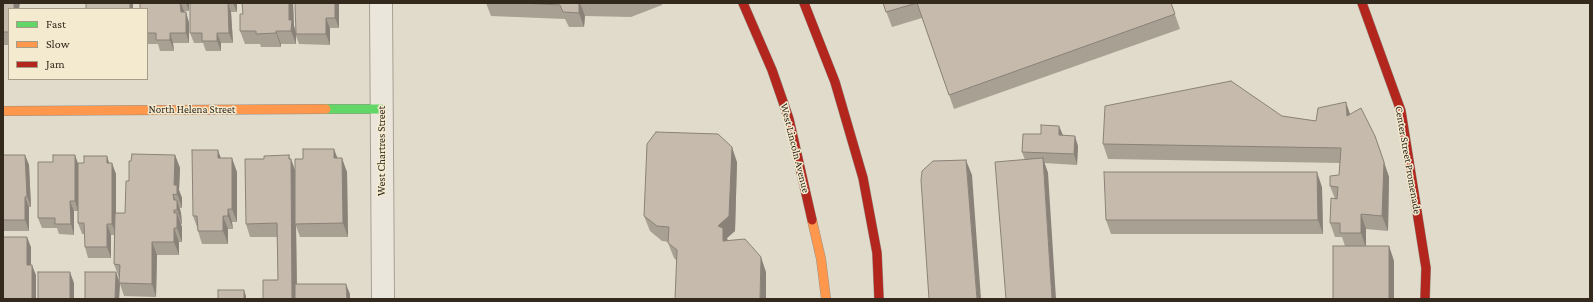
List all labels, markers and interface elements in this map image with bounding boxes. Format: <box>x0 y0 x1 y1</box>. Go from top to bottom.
legend <box>8 8 148 80</box>
text: Fast <box>46 17 66 31</box>
text: Slow <box>46 37 70 51</box>
text: Jam <box>46 57 65 71</box>
street label: West Lincoln Avenue <box>777 102 813 194</box>
street label: North Helena Street <box>149 103 235 117</box>
street label: Center Street Promenade <box>1392 105 1424 215</box>
street label: West Chartres Street <box>375 106 389 196</box>

